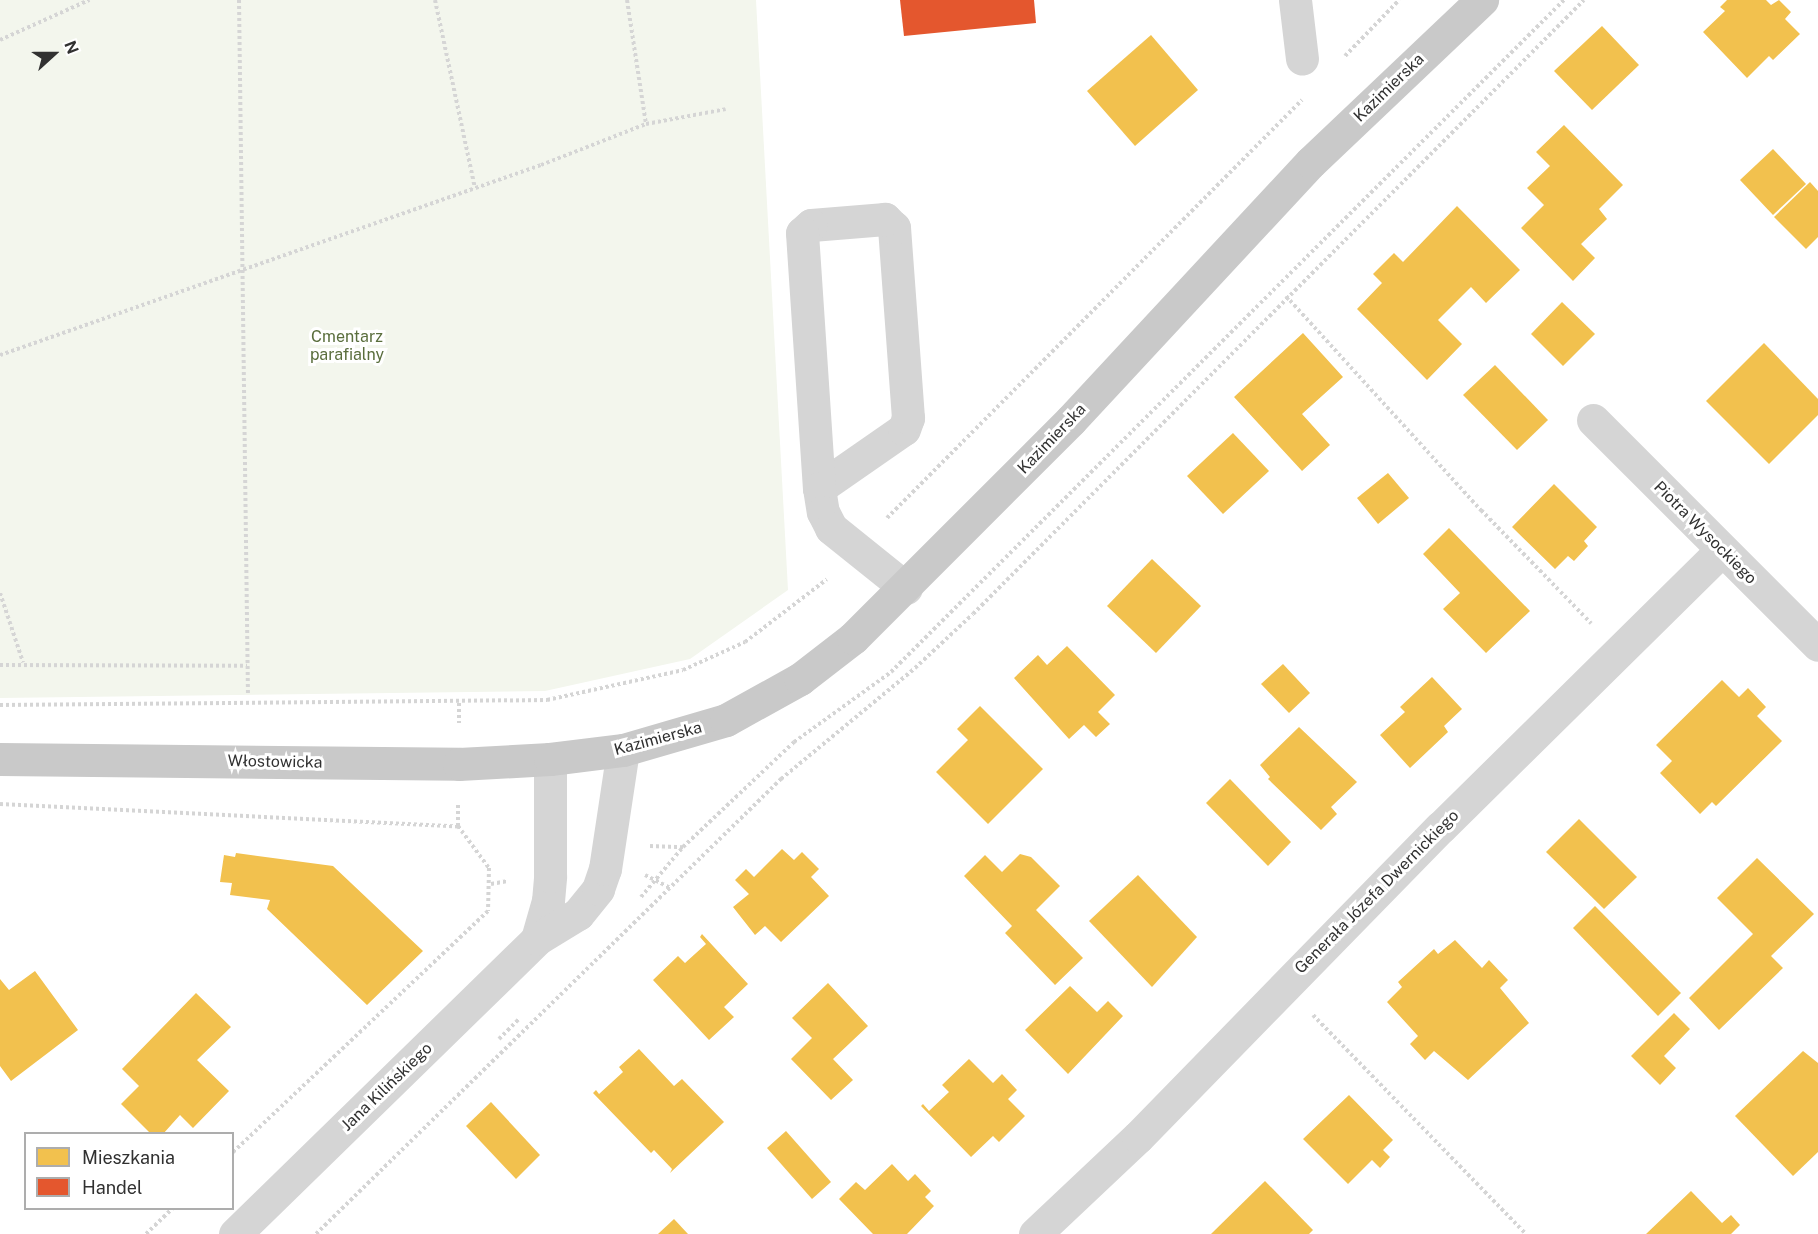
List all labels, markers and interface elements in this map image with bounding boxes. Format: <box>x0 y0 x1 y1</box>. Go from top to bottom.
north arrow <box>24 24 84 84</box>
text: N <box>60 38 82 57</box>
street label: Kazimierska <box>1350 50 1428 126</box>
park label: Cmentarz parafialny <box>310 327 384 365</box>
street label: Kazimierska <box>1014 400 1090 478</box>
street label: Piotra Wysockiego <box>1649 477 1761 589</box>
street label: Kazimierska <box>612 718 704 760</box>
street label: Włostowicka <box>227 752 323 772</box>
street label: Generała Józefa Dwernickiego <box>1291 806 1463 978</box>
street label: Jana Kilińskiego <box>338 1039 436 1135</box>
legend <box>24 1132 234 1210</box>
text: Mieszkania <box>82 1147 175 1168</box>
text: Handel <box>82 1177 142 1198</box>

